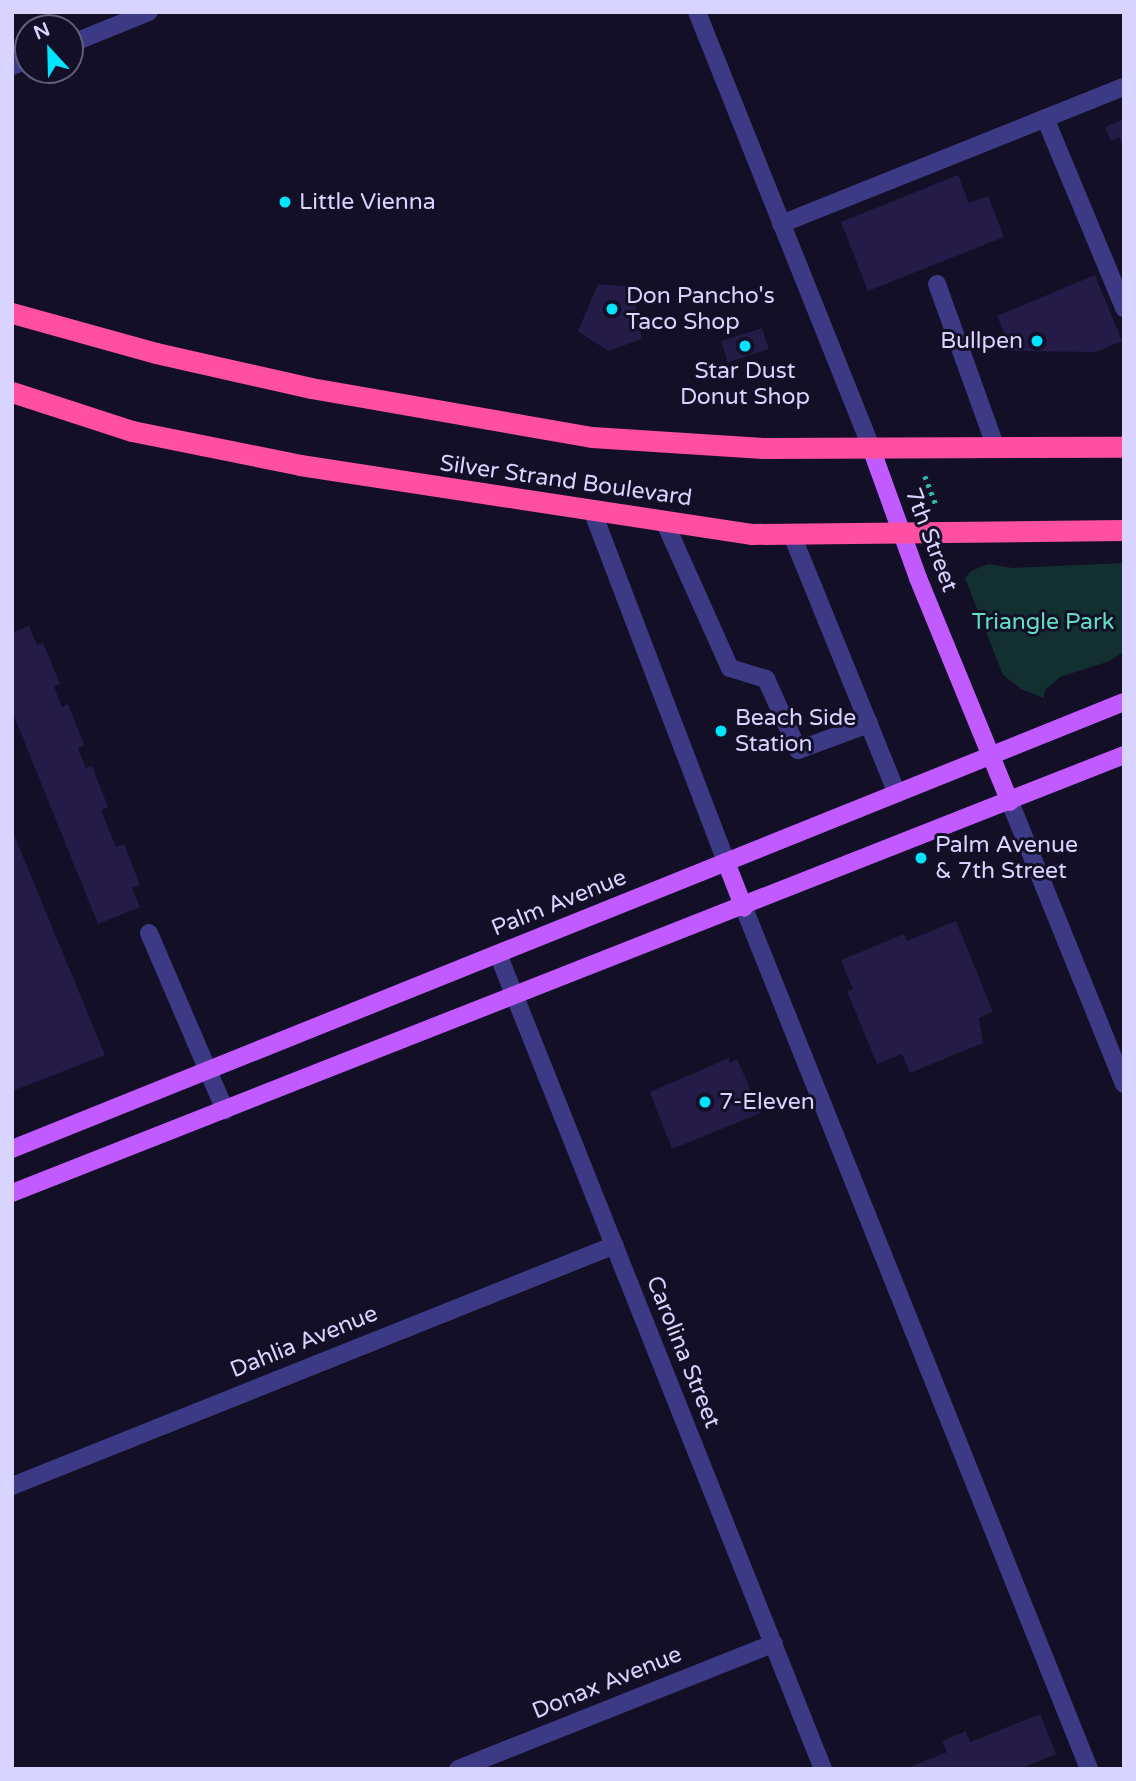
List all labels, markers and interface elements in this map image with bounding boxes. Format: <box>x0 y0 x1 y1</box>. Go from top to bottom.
north arrow <box>14 14 84 84</box>
text: N <box>31 18 53 44</box>
place label: Little Vienna <box>299 188 436 216</box>
marker: Little Vienna <box>277 194 293 210</box>
place label: Don Pancho's Taco Shop <box>626 282 775 336</box>
marker: Don Pancho's Taco Shop <box>604 301 620 317</box>
place label: Bullpen <box>940 327 1023 355</box>
marker: Bullpen <box>1029 333 1045 349</box>
marker: Star Dust Donut Shop <box>737 338 753 354</box>
place label: Star Dust Donut Shop <box>680 357 810 411</box>
street label: Silver Strand Boulevard <box>438 450 694 512</box>
street label: 7th Street <box>899 484 963 596</box>
park label: Triangle Park <box>972 608 1114 636</box>
place label: Beach Side Station <box>735 704 856 758</box>
marker: Beach Side Station <box>713 723 729 739</box>
place label: Palm Avenue & 7th Street <box>935 831 1078 885</box>
marker: Palm Avenue & 7th Street <box>913 850 929 866</box>
street label: Palm Avenue <box>488 863 630 943</box>
place label: 7-Eleven <box>719 1088 815 1116</box>
marker: 7-Eleven <box>697 1094 713 1110</box>
street label: Carolina Street <box>640 1272 726 1432</box>
street label: Dahlia Avenue <box>226 1300 382 1384</box>
street label: Donax Avenue <box>528 1641 686 1725</box>

